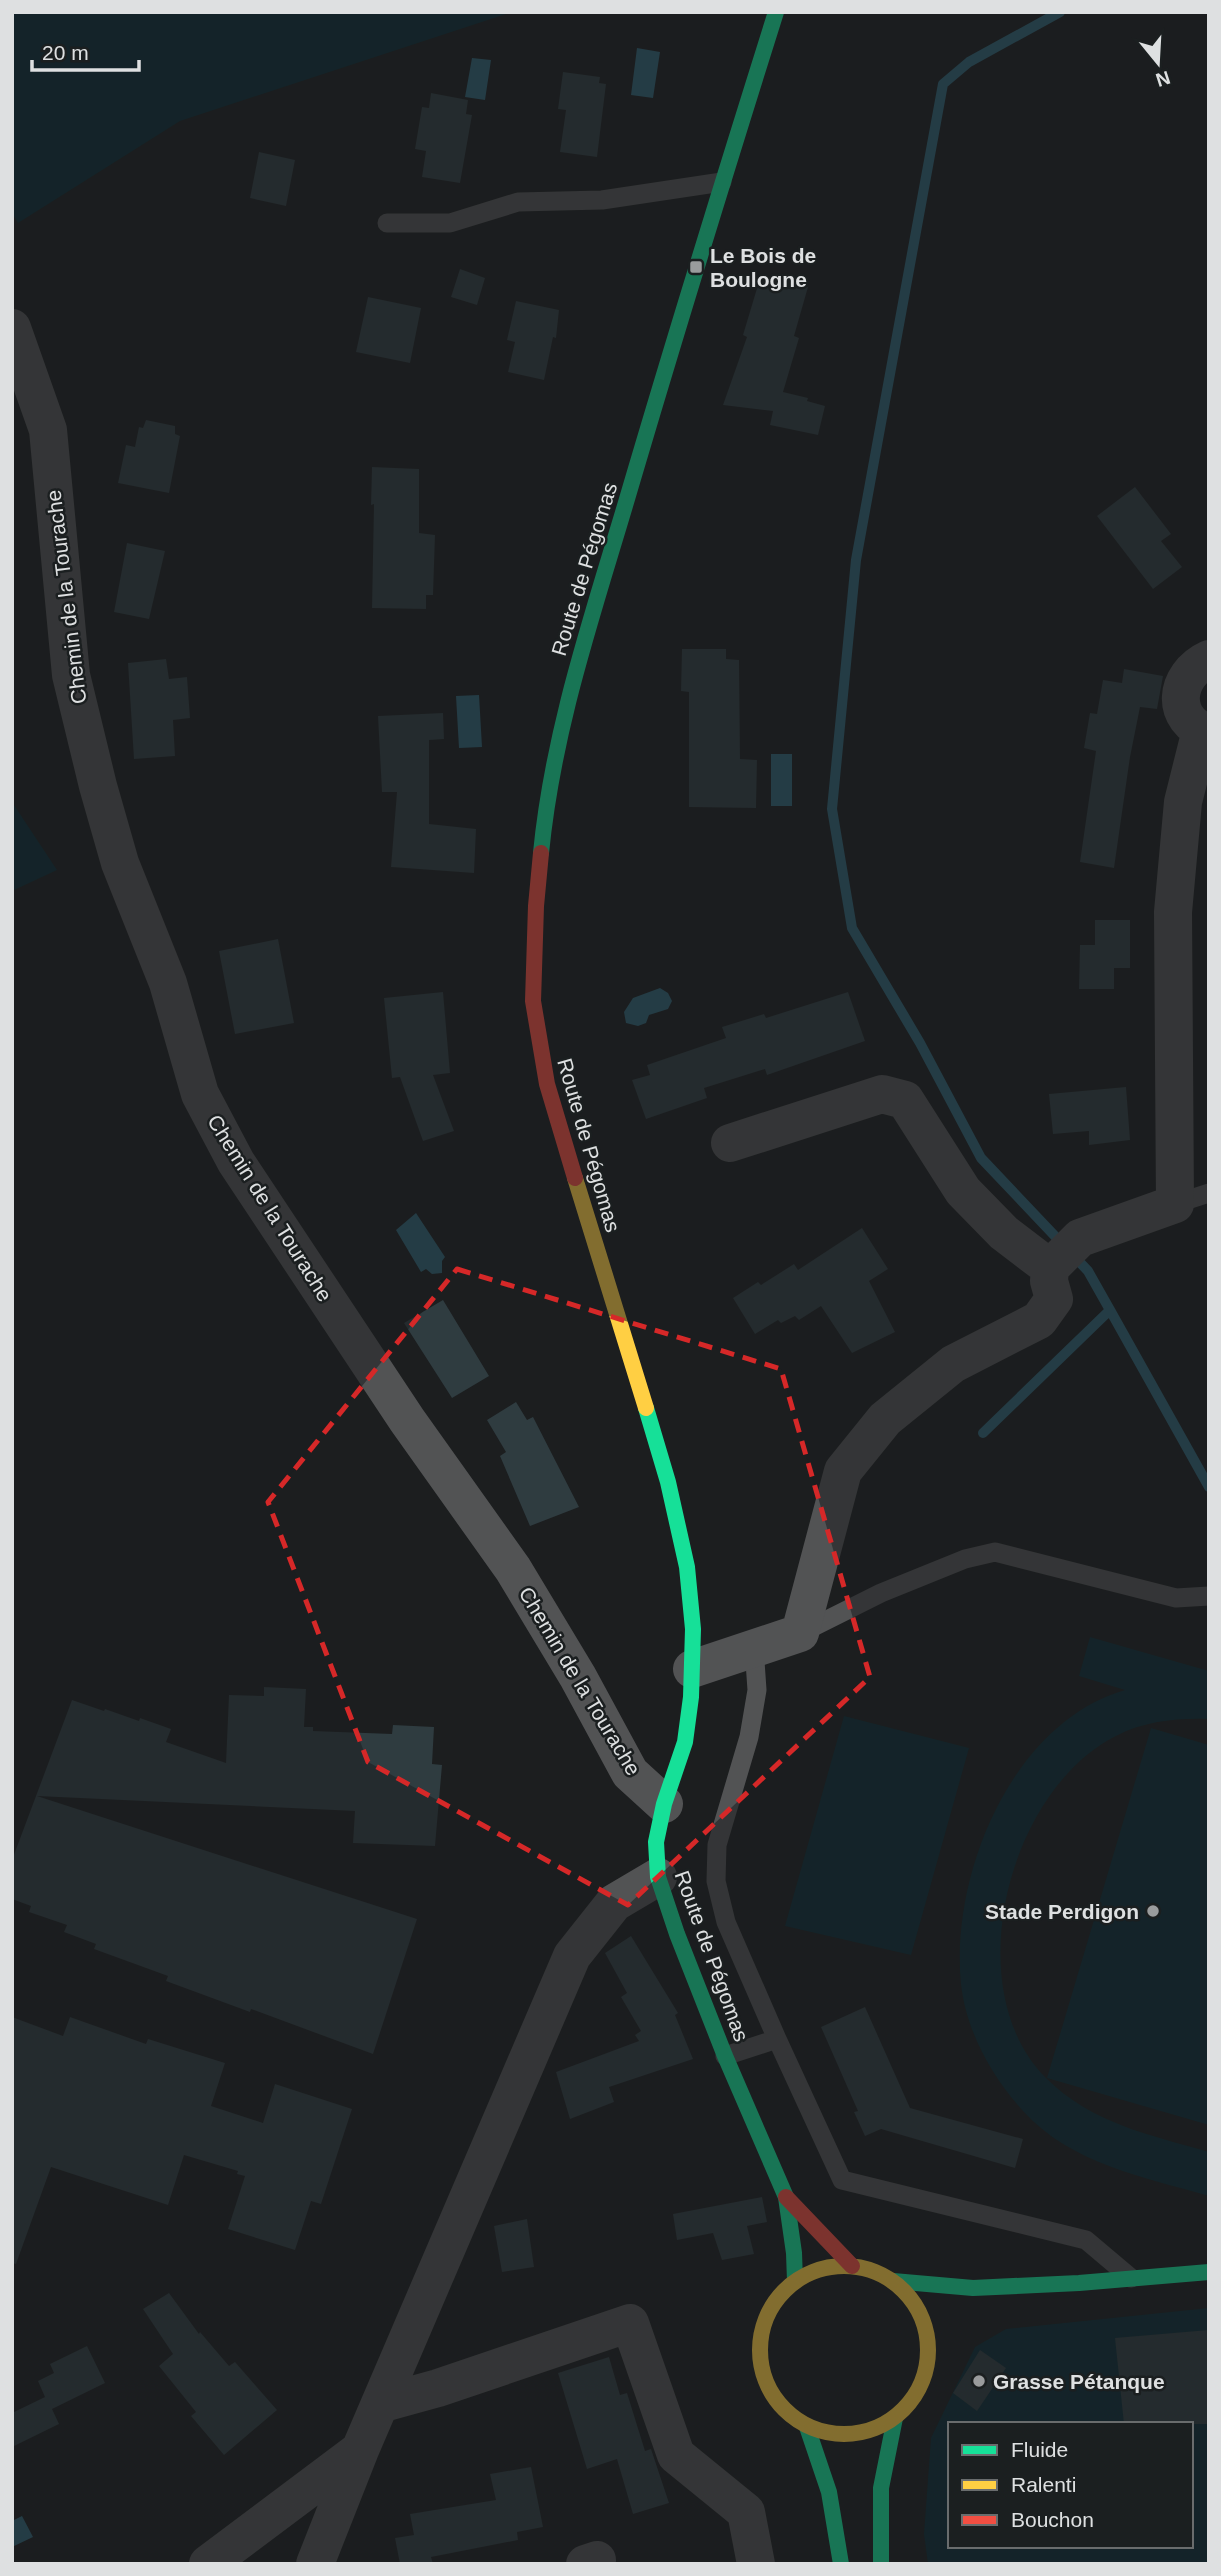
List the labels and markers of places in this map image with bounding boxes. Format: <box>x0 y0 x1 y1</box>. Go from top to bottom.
place label: Le Bois de Boulogne <box>710 244 816 291</box>
marker: Le Bois de Boulogne <box>688 259 704 275</box>
place label: Stade Perdigon <box>985 1900 1139 1923</box>
marker: Stade Perdigon <box>1145 1903 1161 1919</box>
place label: Grasse Pétanque <box>993 2370 1165 2393</box>
marker: Grasse Pétanque <box>971 2373 987 2389</box>

